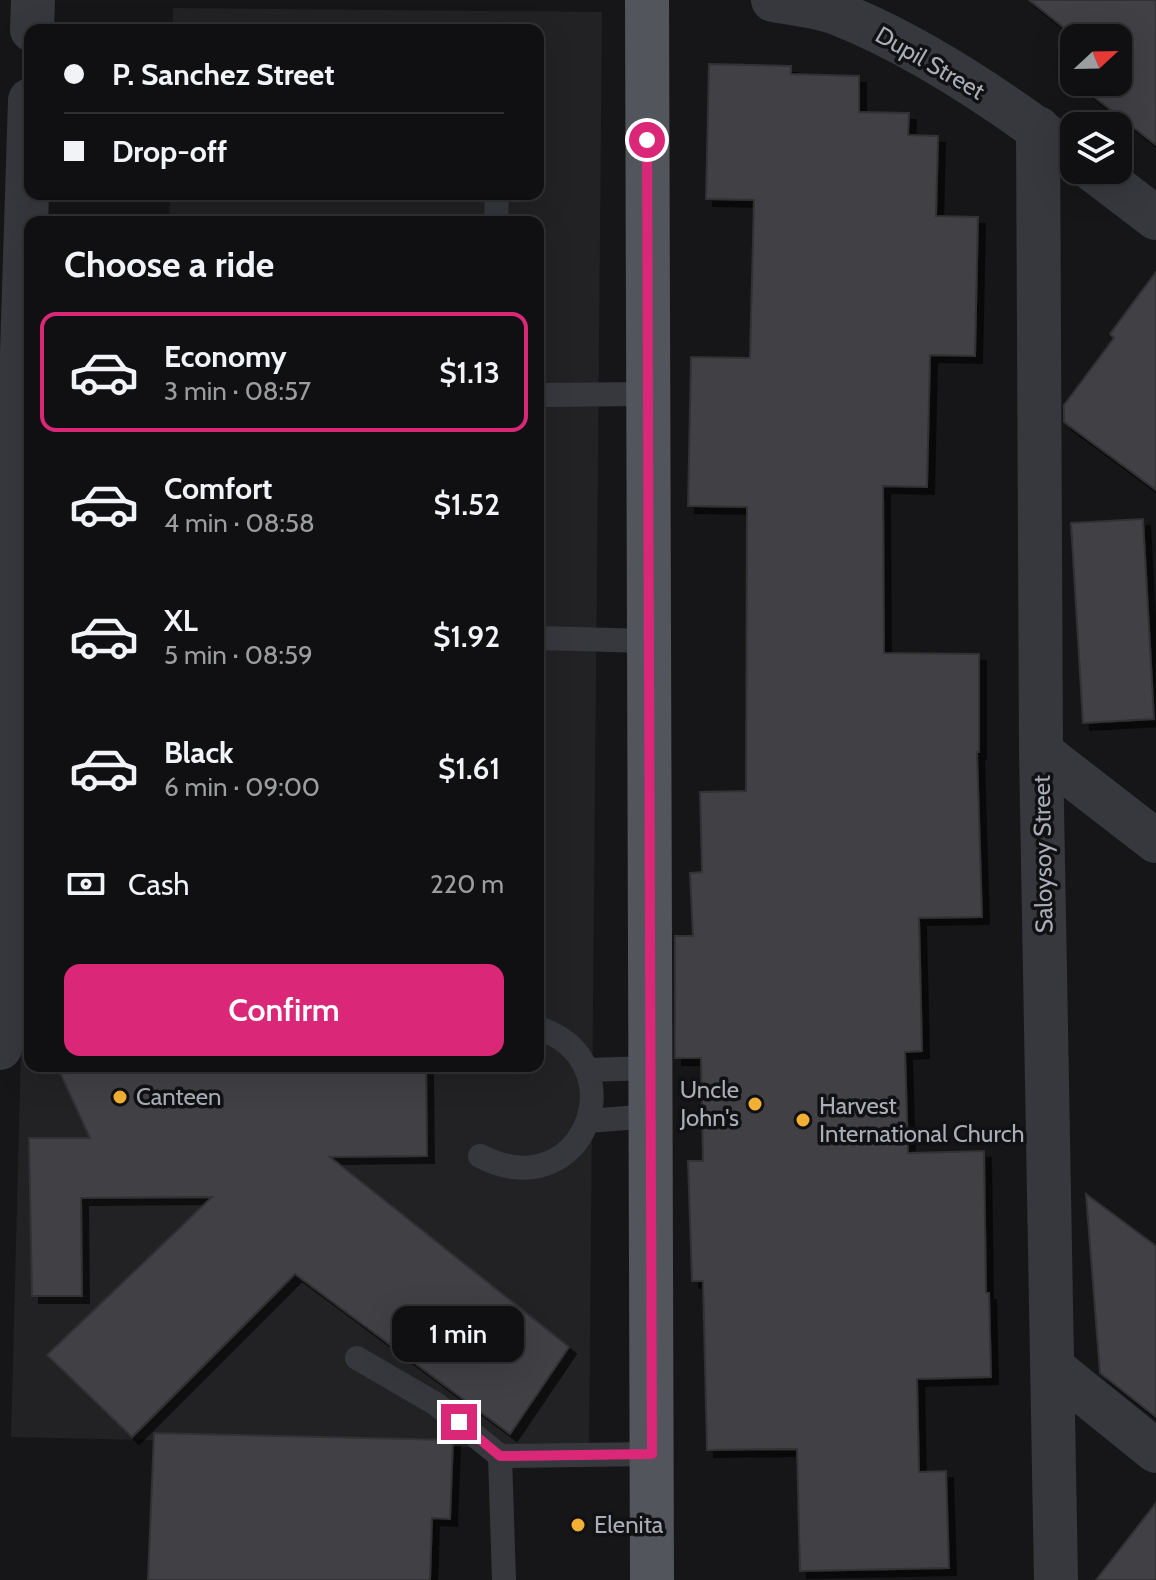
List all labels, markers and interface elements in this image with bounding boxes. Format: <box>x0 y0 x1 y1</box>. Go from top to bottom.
street label: Dupil Street <box>871 20 990 105</box>
north arrow <box>1060 24 1132 96</box>
map controls <box>1060 24 1132 184</box>
text: P. Sanchez Street <box>112 56 335 93</box>
button: layers <box>1060 112 1132 184</box>
route start <box>629 122 665 158</box>
text: Drop-off <box>112 133 227 170</box>
text: Choose a ride <box>64 242 274 286</box>
icon: car <box>68 336 140 408</box>
text: Economy <box>164 338 287 375</box>
text: $1.13 <box>439 354 500 391</box>
text: 3 min · 08:57 <box>164 375 311 407</box>
icon: car <box>68 468 140 540</box>
text: Comfort <box>164 470 272 507</box>
text: $1.52 <box>433 486 500 523</box>
text: 4 min · 08:58 <box>164 507 315 539</box>
icon: car <box>68 600 140 672</box>
text: XL <box>164 602 198 639</box>
text: $1.92 <box>433 618 500 655</box>
text: 5 min · 08:59 <box>164 639 313 671</box>
icon: car <box>68 732 140 804</box>
text: Black <box>164 734 234 771</box>
text: $1.61 <box>438 750 500 787</box>
text: 6 min · 09:00 <box>164 771 320 803</box>
street label: Saloysoy Street <box>1027 775 1058 933</box>
icon: cash <box>64 862 108 906</box>
text: Cash <box>128 866 190 903</box>
text: 220 m <box>430 868 504 900</box>
button: Confirm <box>64 964 504 1056</box>
place label: Uncle John's <box>679 1075 739 1132</box>
place label: Canteen <box>136 1082 222 1111</box>
marker: Canteen <box>111 1088 129 1106</box>
place label: Harvest International Church <box>819 1091 1025 1148</box>
marker: Uncle John's <box>746 1095 764 1113</box>
marker: Harvest International Church <box>794 1111 812 1129</box>
callout: 1 min <box>393 1306 525 1362</box>
text: 1 min <box>429 1318 487 1350</box>
route end <box>441 1404 477 1440</box>
place label: Elenita <box>594 1510 664 1539</box>
marker: Elenita <box>569 1516 587 1534</box>

